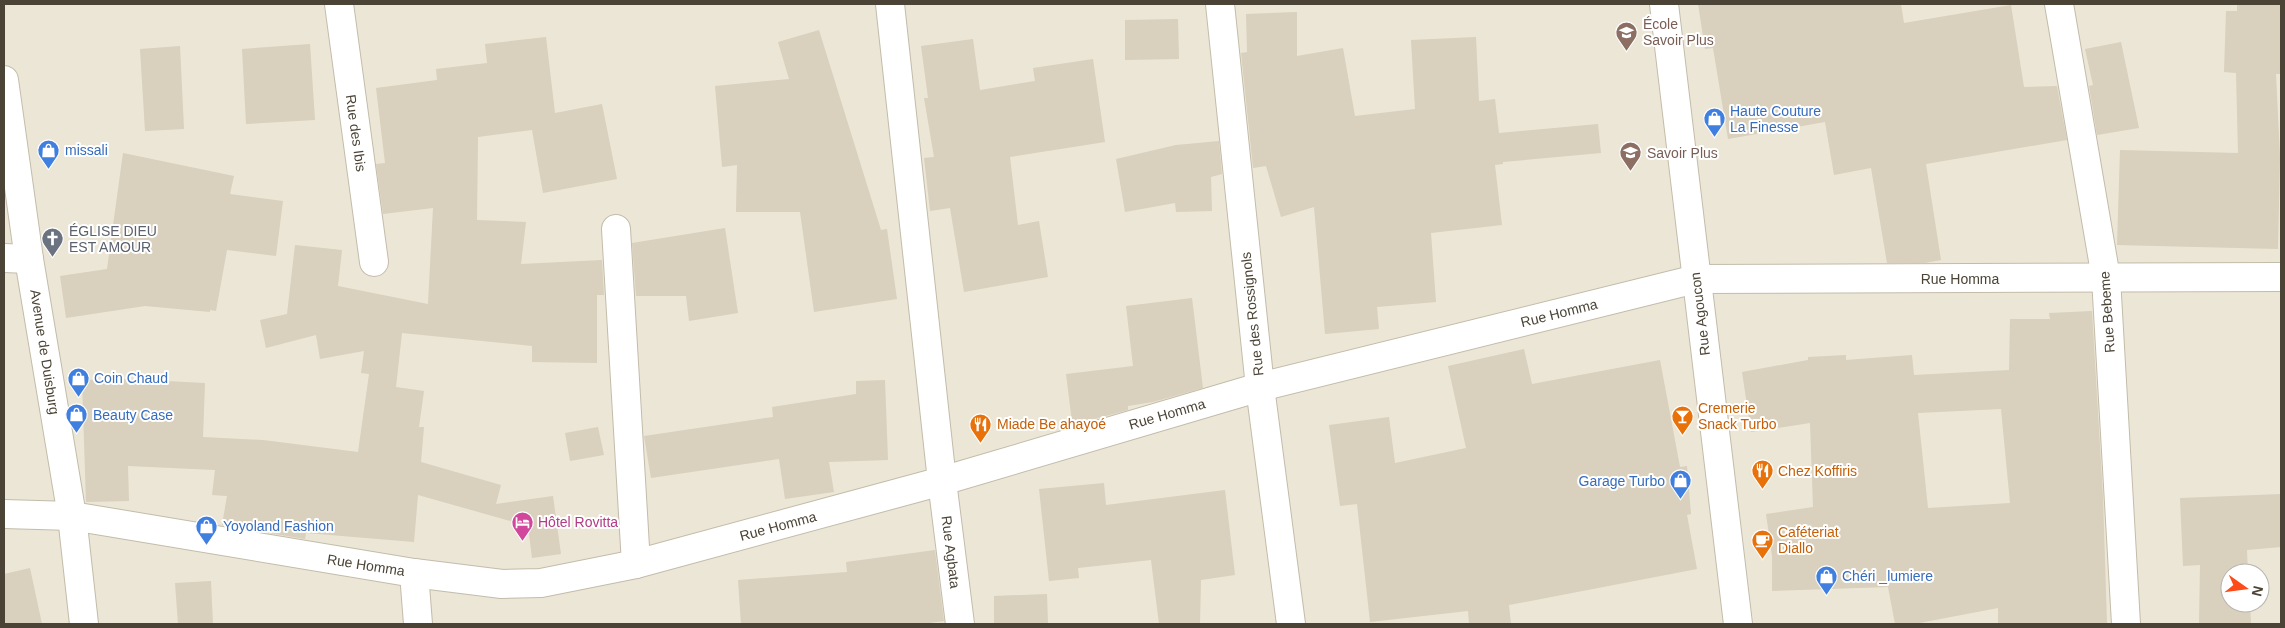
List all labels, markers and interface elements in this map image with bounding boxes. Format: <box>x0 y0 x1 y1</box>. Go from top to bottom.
place label: École Savoir Plus <box>1643 16 1714 48</box>
school or university icon: École Savoir Plus <box>1615 20 1639 51</box>
street label: Rue des Ibis <box>343 93 369 173</box>
place label: Haute Couture La Finesse <box>1730 103 1821 135</box>
shop icon: Haute Couture La Finesse <box>1702 107 1726 138</box>
shop icon: missali <box>37 138 61 169</box>
school or university icon: Savoir Plus <box>1619 141 1643 172</box>
place label: missali <box>65 142 108 158</box>
place label: Savoir Plus <box>1647 145 1718 161</box>
place label: ÉGLISE DIEU EST AMOUR <box>69 223 157 255</box>
church icon: ÉGLISE DIEU EST AMOUR <box>41 227 65 258</box>
street label: Rue des Rossignols <box>1238 251 1266 377</box>
street label: Rue Bebeme <box>2096 270 2118 353</box>
street label: Rue Agoucon <box>1687 271 1713 357</box>
street label: Rue Homma <box>1921 271 1999 287</box>
street label: Avenue de Duisburg <box>27 288 63 416</box>
street label: Rue Homma <box>1519 296 1599 330</box>
shop icon: Coin Chaud <box>66 366 90 397</box>
place label: Coin Chaud <box>94 370 168 386</box>
street label: Rue Homma <box>1127 395 1207 433</box>
place label: Cremerie Snack Turbo <box>1698 400 1777 432</box>
shop icon: Beauty Case <box>65 403 89 434</box>
bar icon: Cremerie Snack Turbo <box>1670 404 1694 435</box>
place label: Beauty Case <box>93 407 173 423</box>
restaurant icon: Miade Be ahayoé <box>969 412 993 443</box>
place label: Miade Be ahayoé <box>997 416 1106 432</box>
restaurant icon: Chez Koffiris <box>1750 459 1774 490</box>
place label: Chez Koffiris <box>1778 463 1857 479</box>
shop icon: Garage Turbo <box>1669 469 1693 500</box>
place label: Garage Turbo <box>1579 473 1665 489</box>
street label: Rue Homma <box>738 508 818 544</box>
hotel icon: Hôtel Rovitta <box>510 510 534 541</box>
shop icon: Yoyoland Fashion <box>195 514 219 545</box>
place label: Hôtel Rovitta <box>538 514 618 530</box>
street label: Rue Agbata <box>939 515 963 590</box>
place label: Yoyoland Fashion <box>223 518 334 534</box>
place label: Caféteriat Diallo <box>1778 524 1839 556</box>
cafe icon: Caféteriat Diallo <box>1750 528 1774 559</box>
street label: Rue Homma <box>326 551 406 579</box>
north arrow <box>2220 563 2270 613</box>
shop icon: Chéri _lumiere <box>1814 564 1838 595</box>
place label: Chéri _lumiere <box>1842 568 1933 584</box>
text: N <box>2249 584 2267 598</box>

